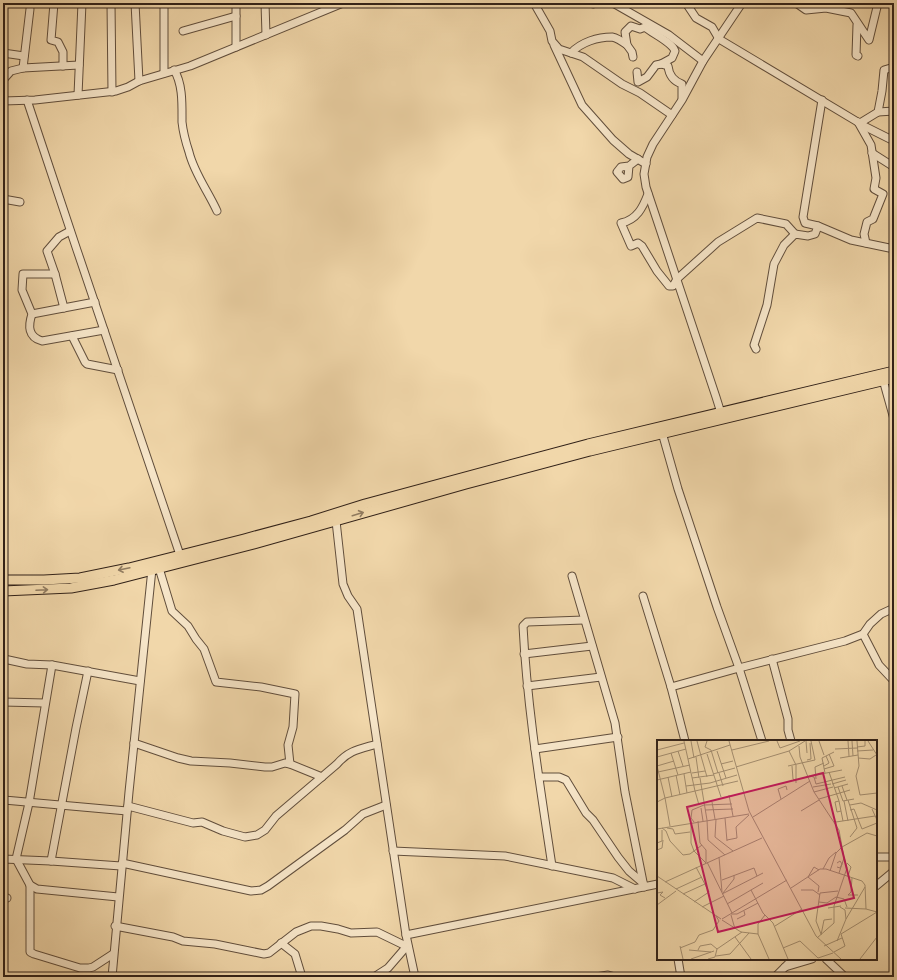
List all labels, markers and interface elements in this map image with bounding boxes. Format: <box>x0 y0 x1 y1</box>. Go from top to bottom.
one-way arrow <box>352 510 365 517</box>
one-way arrow <box>118 565 131 573</box>
one-way arrow <box>35 586 48 594</box>
inset map <box>657 740 877 960</box>

